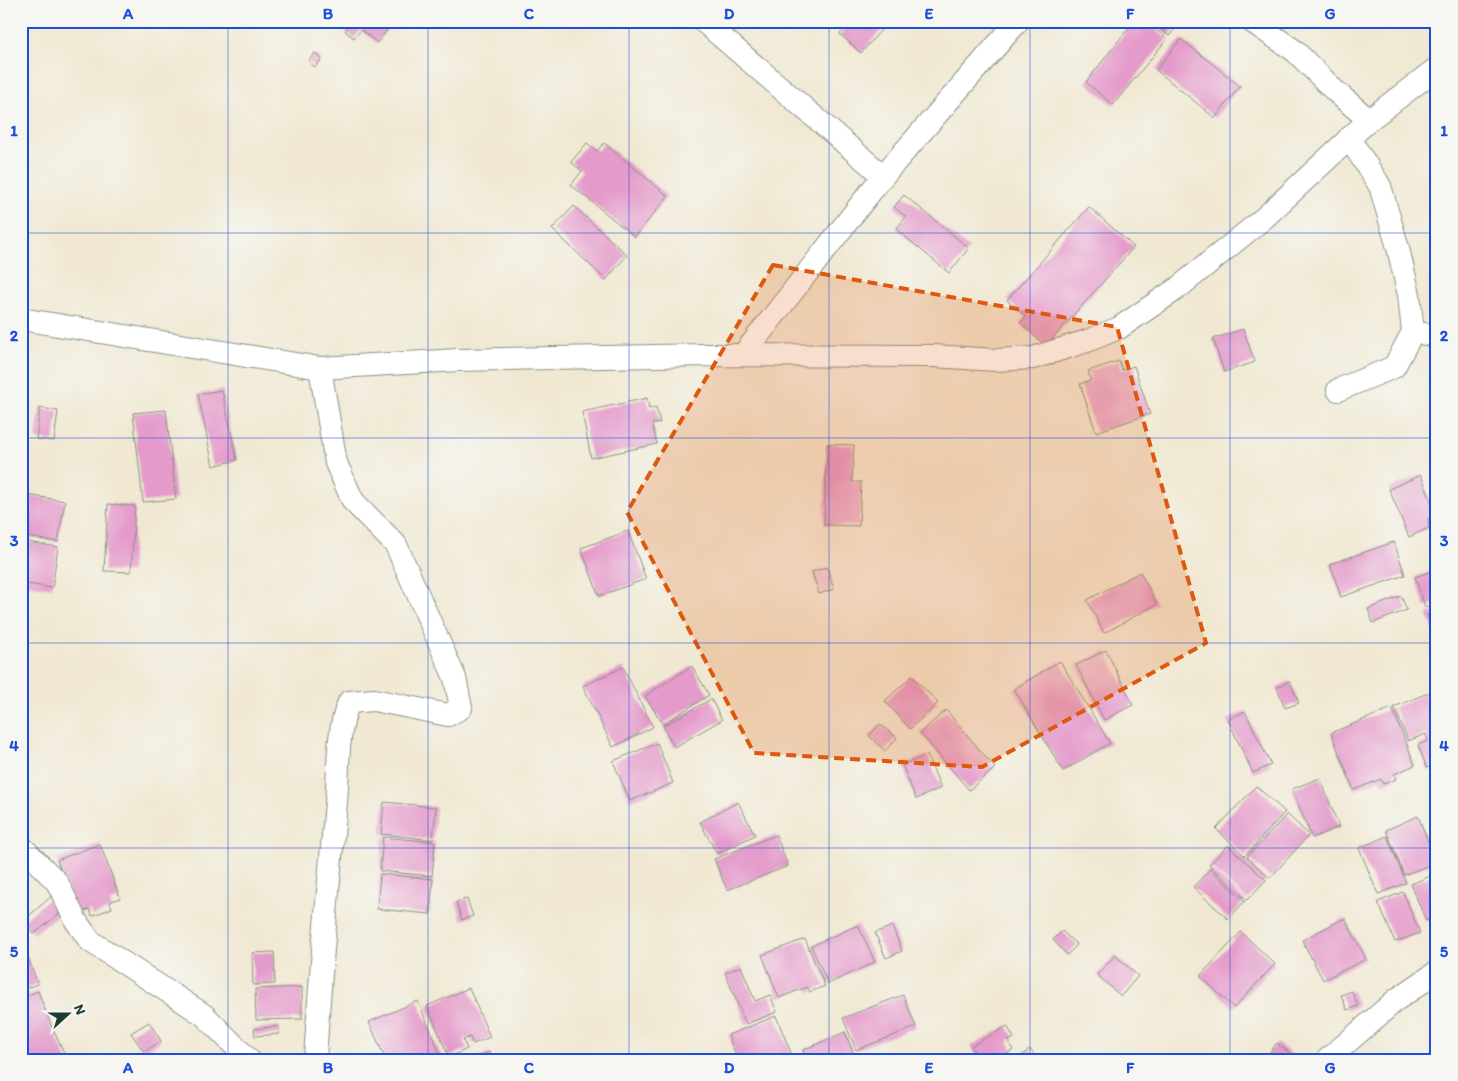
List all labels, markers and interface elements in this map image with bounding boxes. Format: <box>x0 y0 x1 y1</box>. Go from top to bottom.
text: A <box>122 4 134 23</box>
text: B <box>323 4 334 23</box>
text: C <box>524 4 535 23</box>
text: D <box>724 4 735 23</box>
text: E <box>925 4 934 23</box>
text: F <box>1126 4 1135 23</box>
text: G <box>1324 4 1336 23</box>
text: 1 <box>10 121 18 140</box>
text: 1 <box>1440 121 1448 140</box>
text: 2 <box>10 326 19 345</box>
text: 2 <box>1440 326 1449 345</box>
text: 3 <box>10 531 19 550</box>
text: 3 <box>1440 531 1449 550</box>
text: 4 <box>9 736 19 755</box>
text: 4 <box>1439 736 1449 755</box>
text: 5 <box>10 942 19 961</box>
text: 5 <box>1440 942 1449 961</box>
north arrow <box>42 988 92 1038</box>
text: N <box>70 1002 89 1017</box>
text: A <box>122 1058 134 1077</box>
text: B <box>323 1058 334 1077</box>
text: C <box>524 1058 535 1077</box>
text: D <box>724 1058 735 1077</box>
text: E <box>925 1058 934 1077</box>
text: F <box>1126 1058 1135 1077</box>
text: G <box>1324 1058 1336 1077</box>

